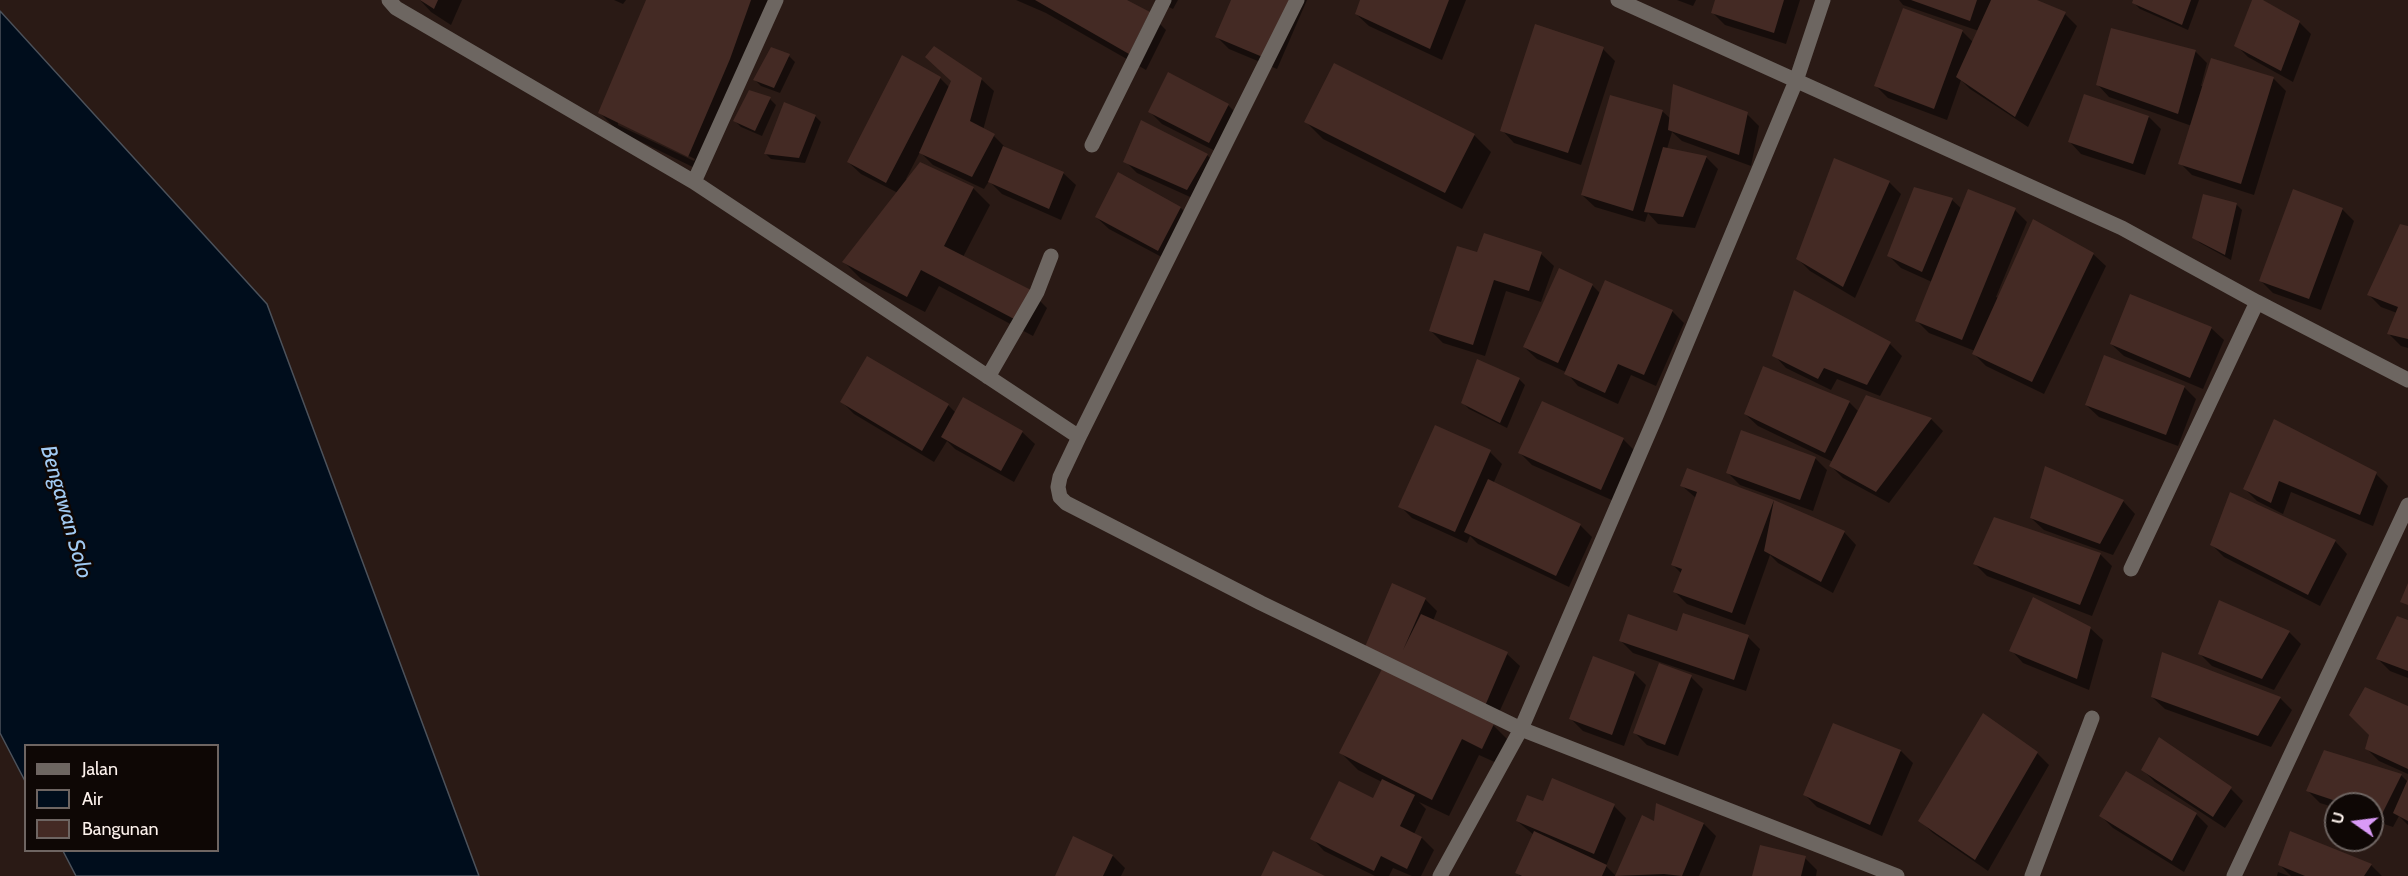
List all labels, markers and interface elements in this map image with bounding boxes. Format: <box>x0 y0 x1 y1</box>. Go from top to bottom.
water label: Bengawan Solo <box>34 442 98 582</box>
legend <box>24 744 219 852</box>
text: Jalan <box>82 758 118 780</box>
text: Air <box>82 788 103 810</box>
north arrow <box>2324 792 2384 852</box>
text: U <box>2327 810 2349 826</box>
text: Bangunan <box>82 818 159 840</box>

